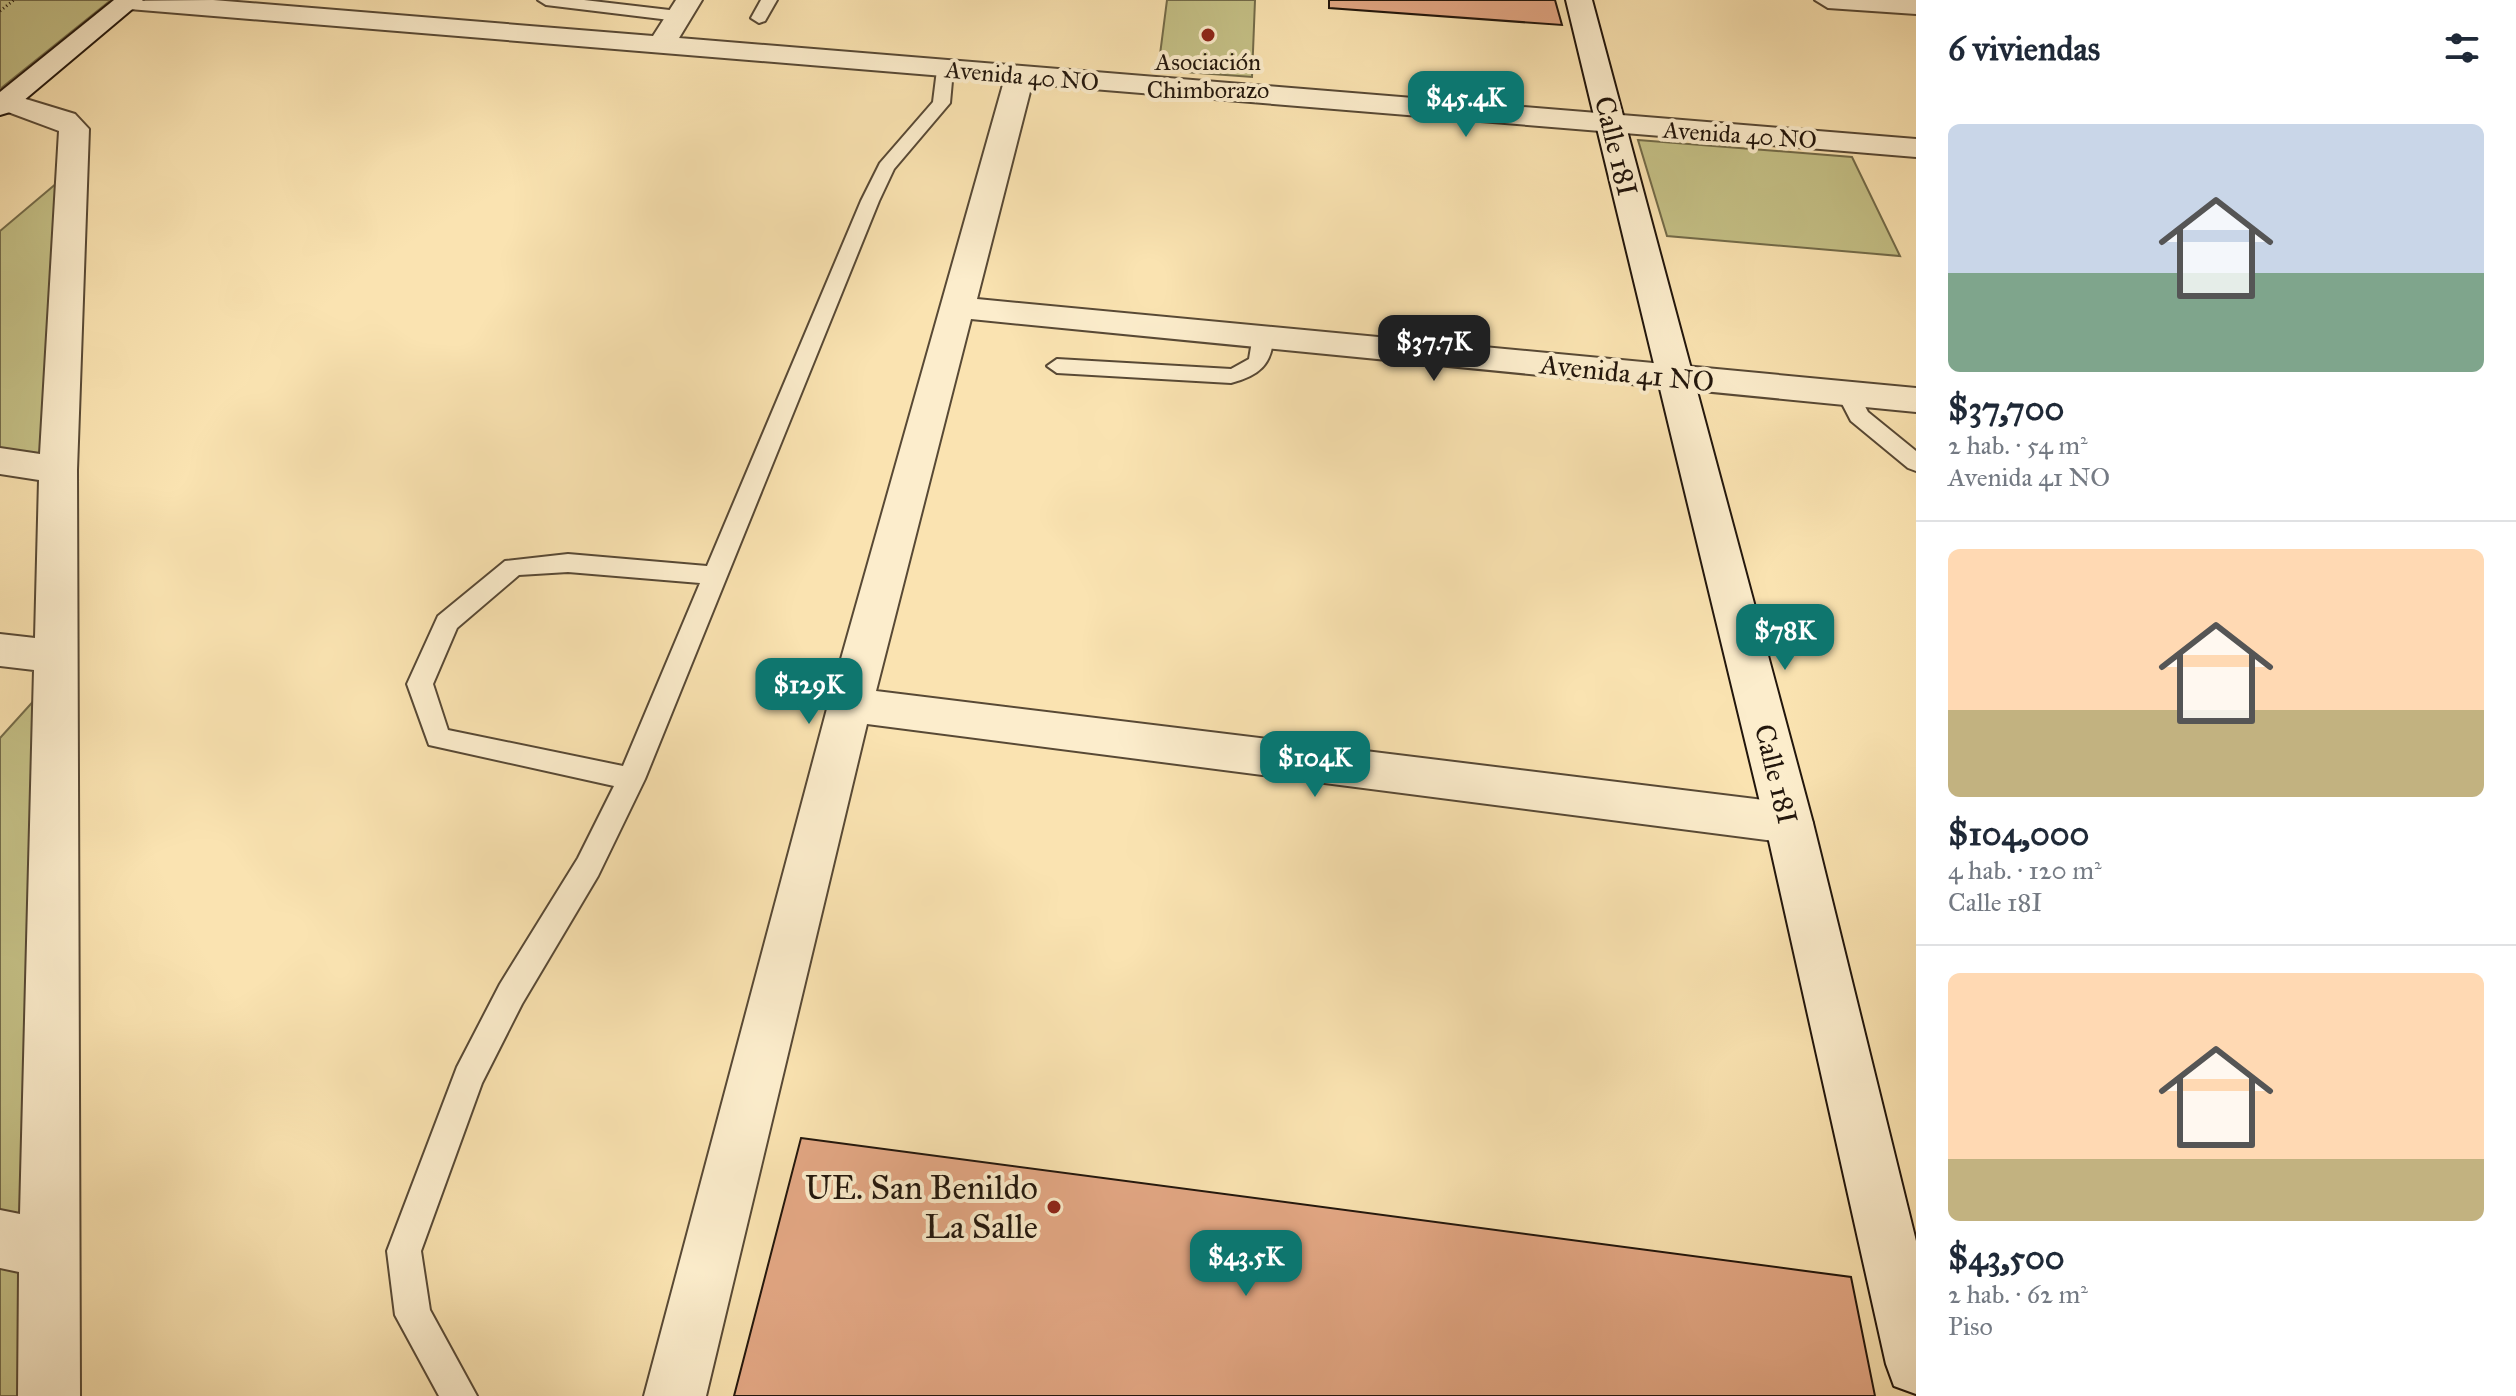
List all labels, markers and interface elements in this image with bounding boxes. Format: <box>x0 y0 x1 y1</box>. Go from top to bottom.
marker: Asociación Chimborazo <box>1199 26 1217 44</box>
icon: filters <box>2440 26 2484 70</box>
text: 6 viviendas <box>1948 28 2100 69</box>
place label: Asociación Chimborazo <box>1147 47 1269 105</box>
street label: Avenida 40 NO <box>943 54 1100 98</box>
pin: $45.4K <box>1401 71 1531 139</box>
text: $45.4K <box>1426 81 1506 113</box>
street label: Calle 18I <box>1587 92 1645 200</box>
street label: Avenida 40 NO <box>1661 115 1818 155</box>
icon: home <box>2144 176 2288 320</box>
pin: $37.7K <box>1369 315 1499 383</box>
text: $37.7K <box>1396 325 1472 357</box>
street label: Avenida 41 NO <box>1537 346 1716 400</box>
text: $37,700 <box>1948 388 2064 429</box>
text: 2 hab. · 54 m² <box>1948 429 2088 461</box>
text: Avenida 41 NO <box>1948 461 2110 493</box>
icon: home <box>2144 601 2288 745</box>
pin: $78K <box>1738 604 1832 672</box>
text: $78K <box>1754 614 1816 646</box>
pin: $129K <box>753 658 865 726</box>
text: $129K <box>773 668 845 700</box>
street label: Calle 18I <box>1747 720 1805 828</box>
pin: $104K <box>1259 731 1371 799</box>
text: $104K <box>1278 741 1352 773</box>
text: $104,000 <box>1948 813 2089 854</box>
text: 4 hab. · 120 m² <box>1948 854 2102 886</box>
text: Calle 18I <box>1948 886 2042 918</box>
icon: home <box>2144 1025 2288 1169</box>
place label: UE. San Benildo La Salle <box>805 1167 1038 1247</box>
marker: UE. San Benildo La Salle <box>1045 1198 1063 1216</box>
pin: $43.5K <box>1181 1230 1311 1298</box>
text: $43,500 <box>1948 1237 2065 1278</box>
text: $43.5K <box>1208 1240 1284 1272</box>
text: 2 hab. · 62 m² <box>1948 1278 2088 1310</box>
text: Piso <box>1948 1310 1993 1342</box>

